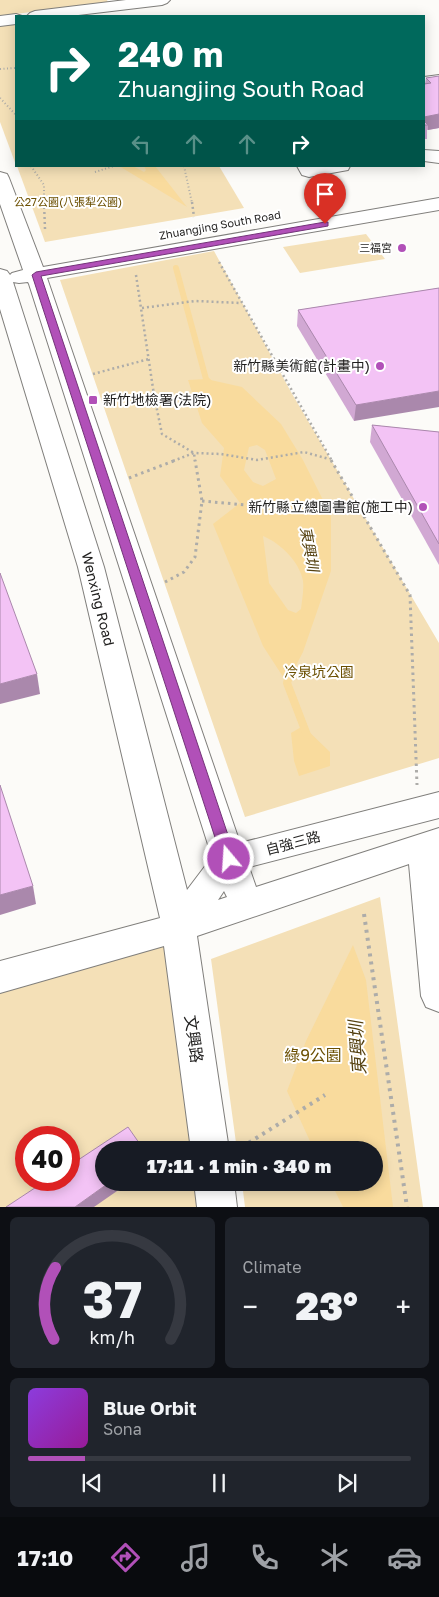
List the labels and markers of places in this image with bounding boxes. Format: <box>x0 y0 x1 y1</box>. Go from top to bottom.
pin <box>304 173 346 224</box>
place label: 三福宮 <box>359 241 392 254</box>
marker: 三福宮 <box>396 242 408 254</box>
place label: 新竹縣美術館(計畫中) <box>233 357 370 374</box>
marker: 新竹縣美術館(計畫中) <box>374 360 386 372</box>
place label: 新竹地檢署(法院) <box>103 391 212 408</box>
marker: 新竹地檢署(法院) <box>87 394 99 406</box>
place label: 新竹縣立總圖書館(施工中) <box>248 498 413 515</box>
marker: 新竹縣立總圖書館(施工中) <box>417 501 429 513</box>

